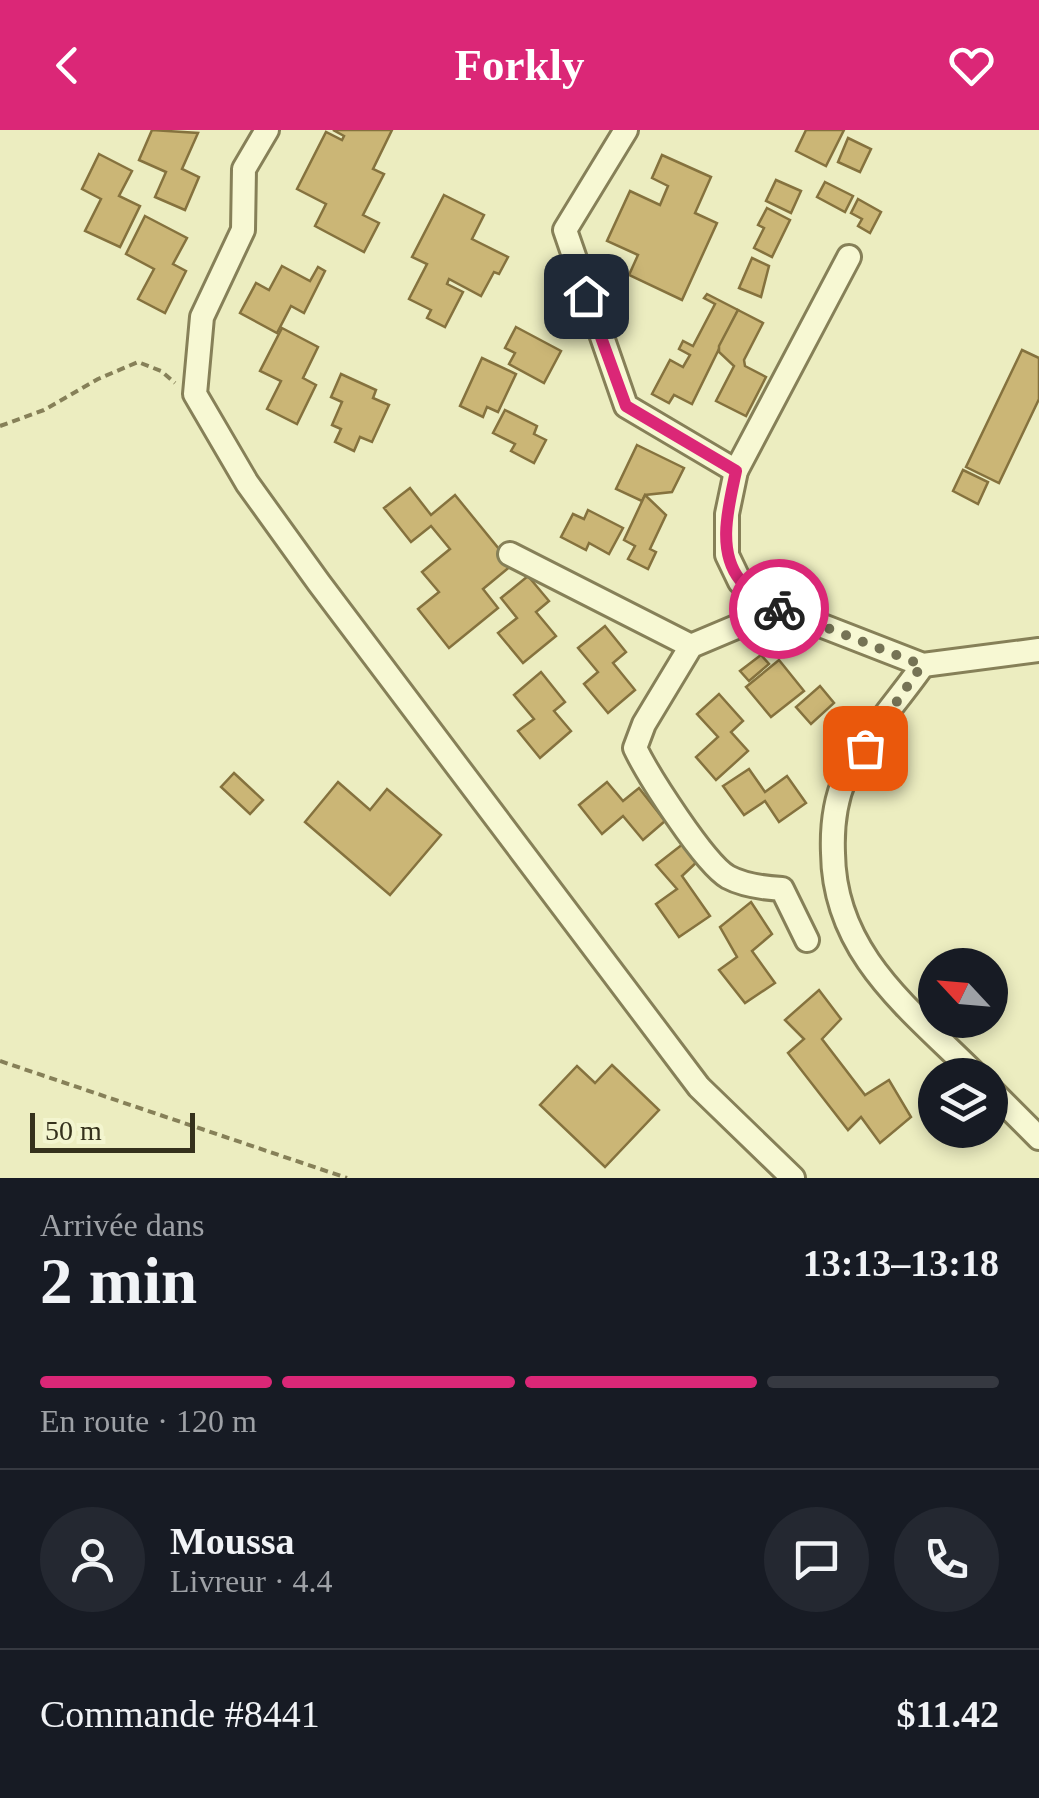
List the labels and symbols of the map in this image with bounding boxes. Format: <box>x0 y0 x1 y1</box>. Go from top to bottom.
pin <box>544 254 629 339</box>
courier <box>729 559 829 659</box>
pin <box>823 706 908 791</box>
north arrow <box>918 948 1008 1038</box>
scale bar <box>30 1108 195 1153</box>

